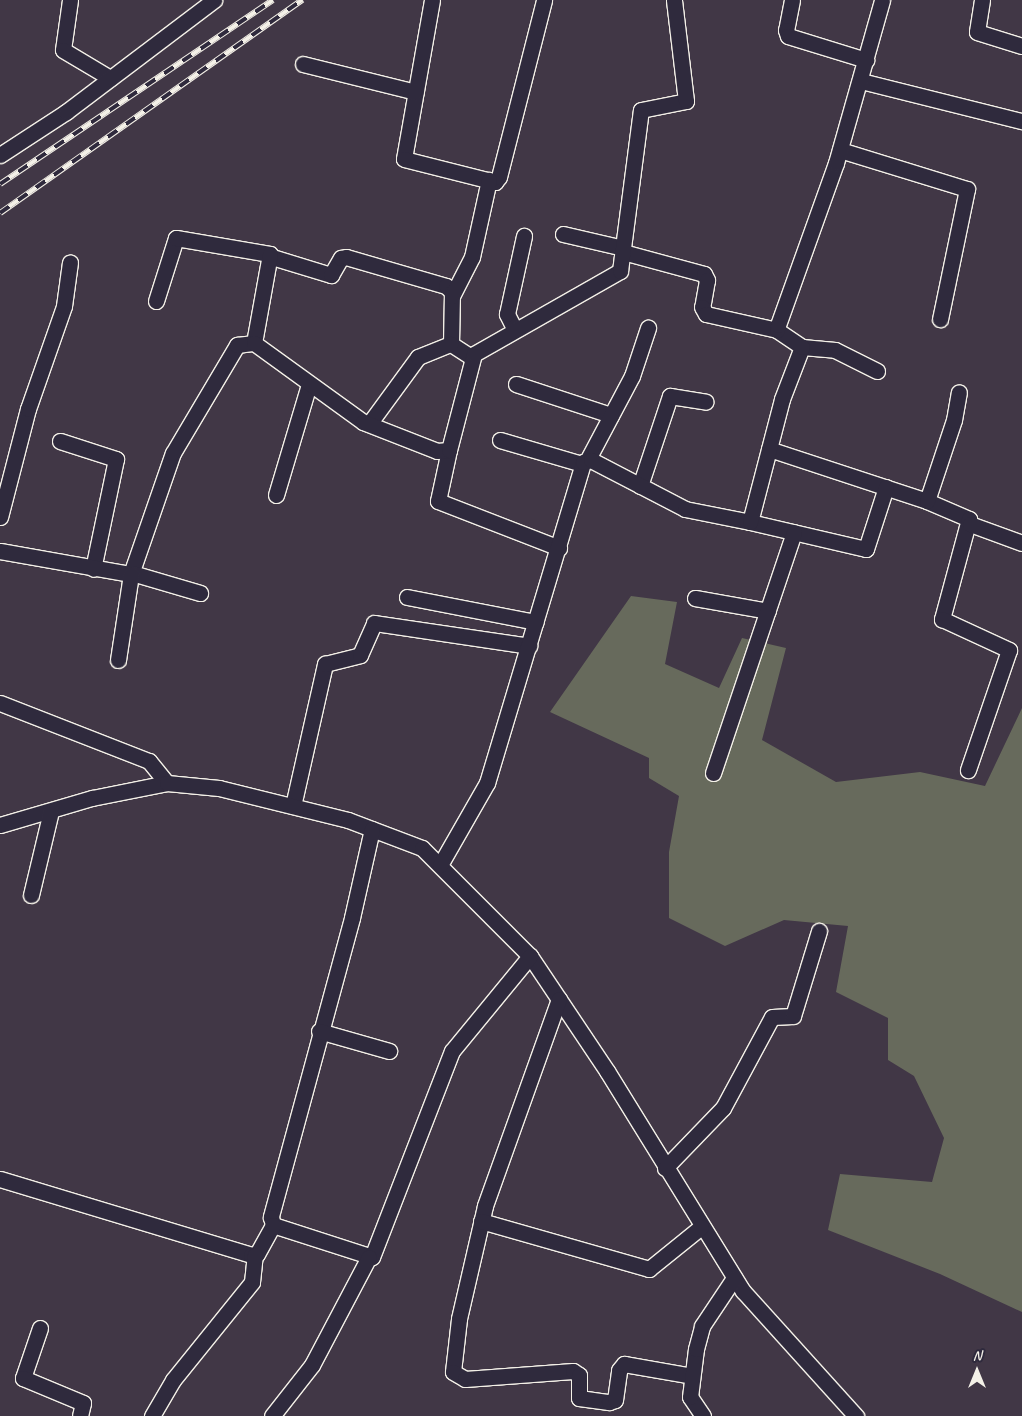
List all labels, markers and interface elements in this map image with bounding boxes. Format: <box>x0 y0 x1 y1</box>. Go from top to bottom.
north arrow <box>952 1346 1002 1396</box>
text: N <box>973 1347 981 1364</box>

